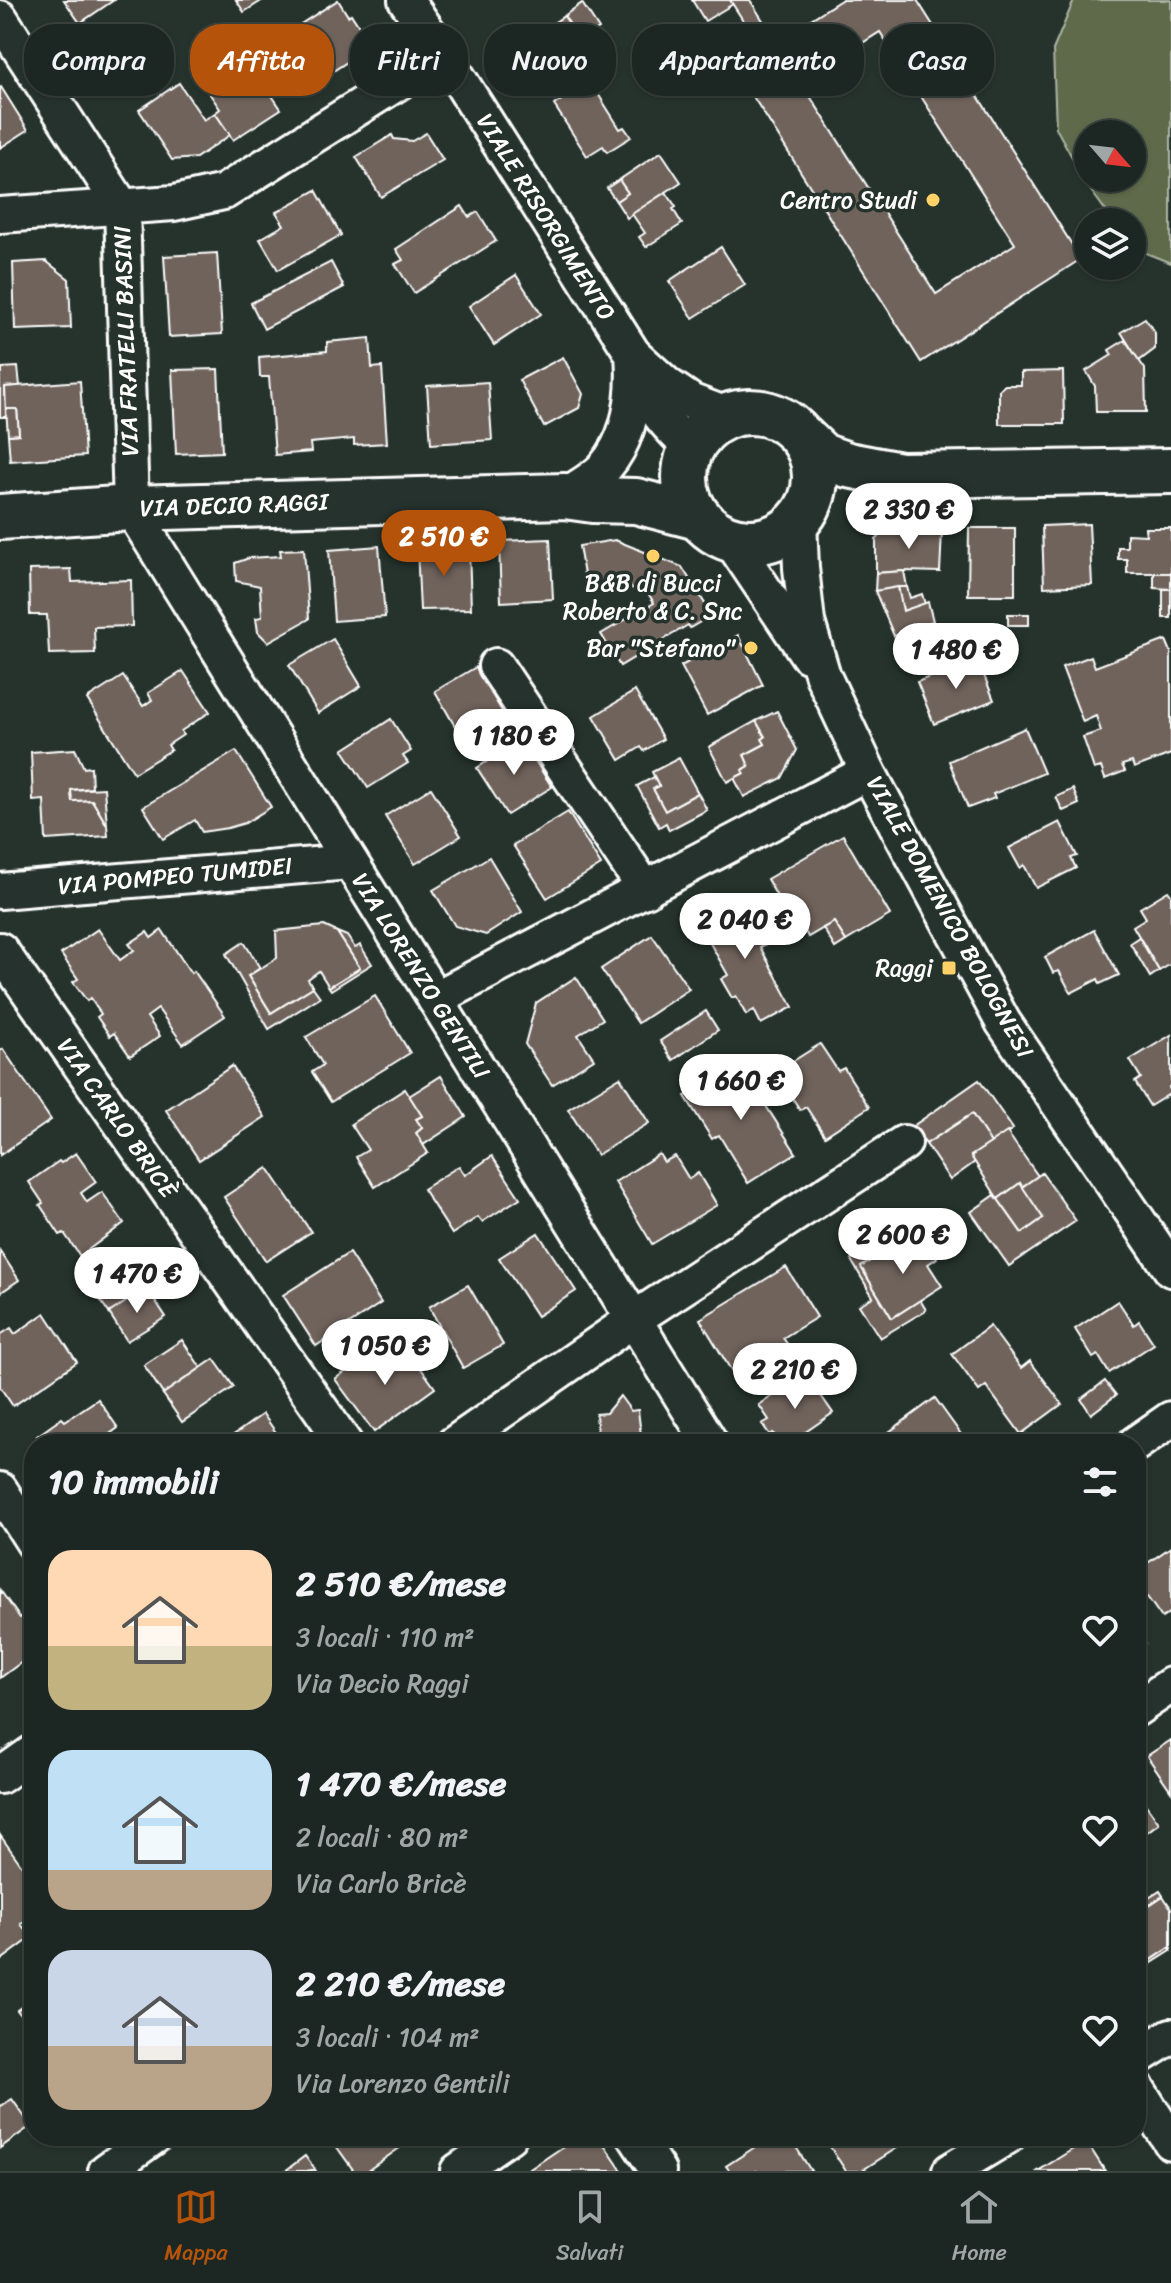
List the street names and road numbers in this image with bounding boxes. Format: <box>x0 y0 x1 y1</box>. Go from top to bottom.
street label: VIALE RISORGIMENTO <box>465 105 627 329</box>
street label: VIA FRATELLI BASINI <box>101 224 151 457</box>
street label: VIA DECIO RAGGI <box>139 481 330 529</box>
street label: VIALE DOMENICO BOLOGNESI <box>855 768 1046 1067</box>
street label: VIA POMPEO TUMIDEI <box>56 845 294 907</box>
street label: VIA LORENZO GENTILI <box>340 864 502 1088</box>
street label: VIA CARLO BRICÈ <box>46 1029 189 1209</box>

